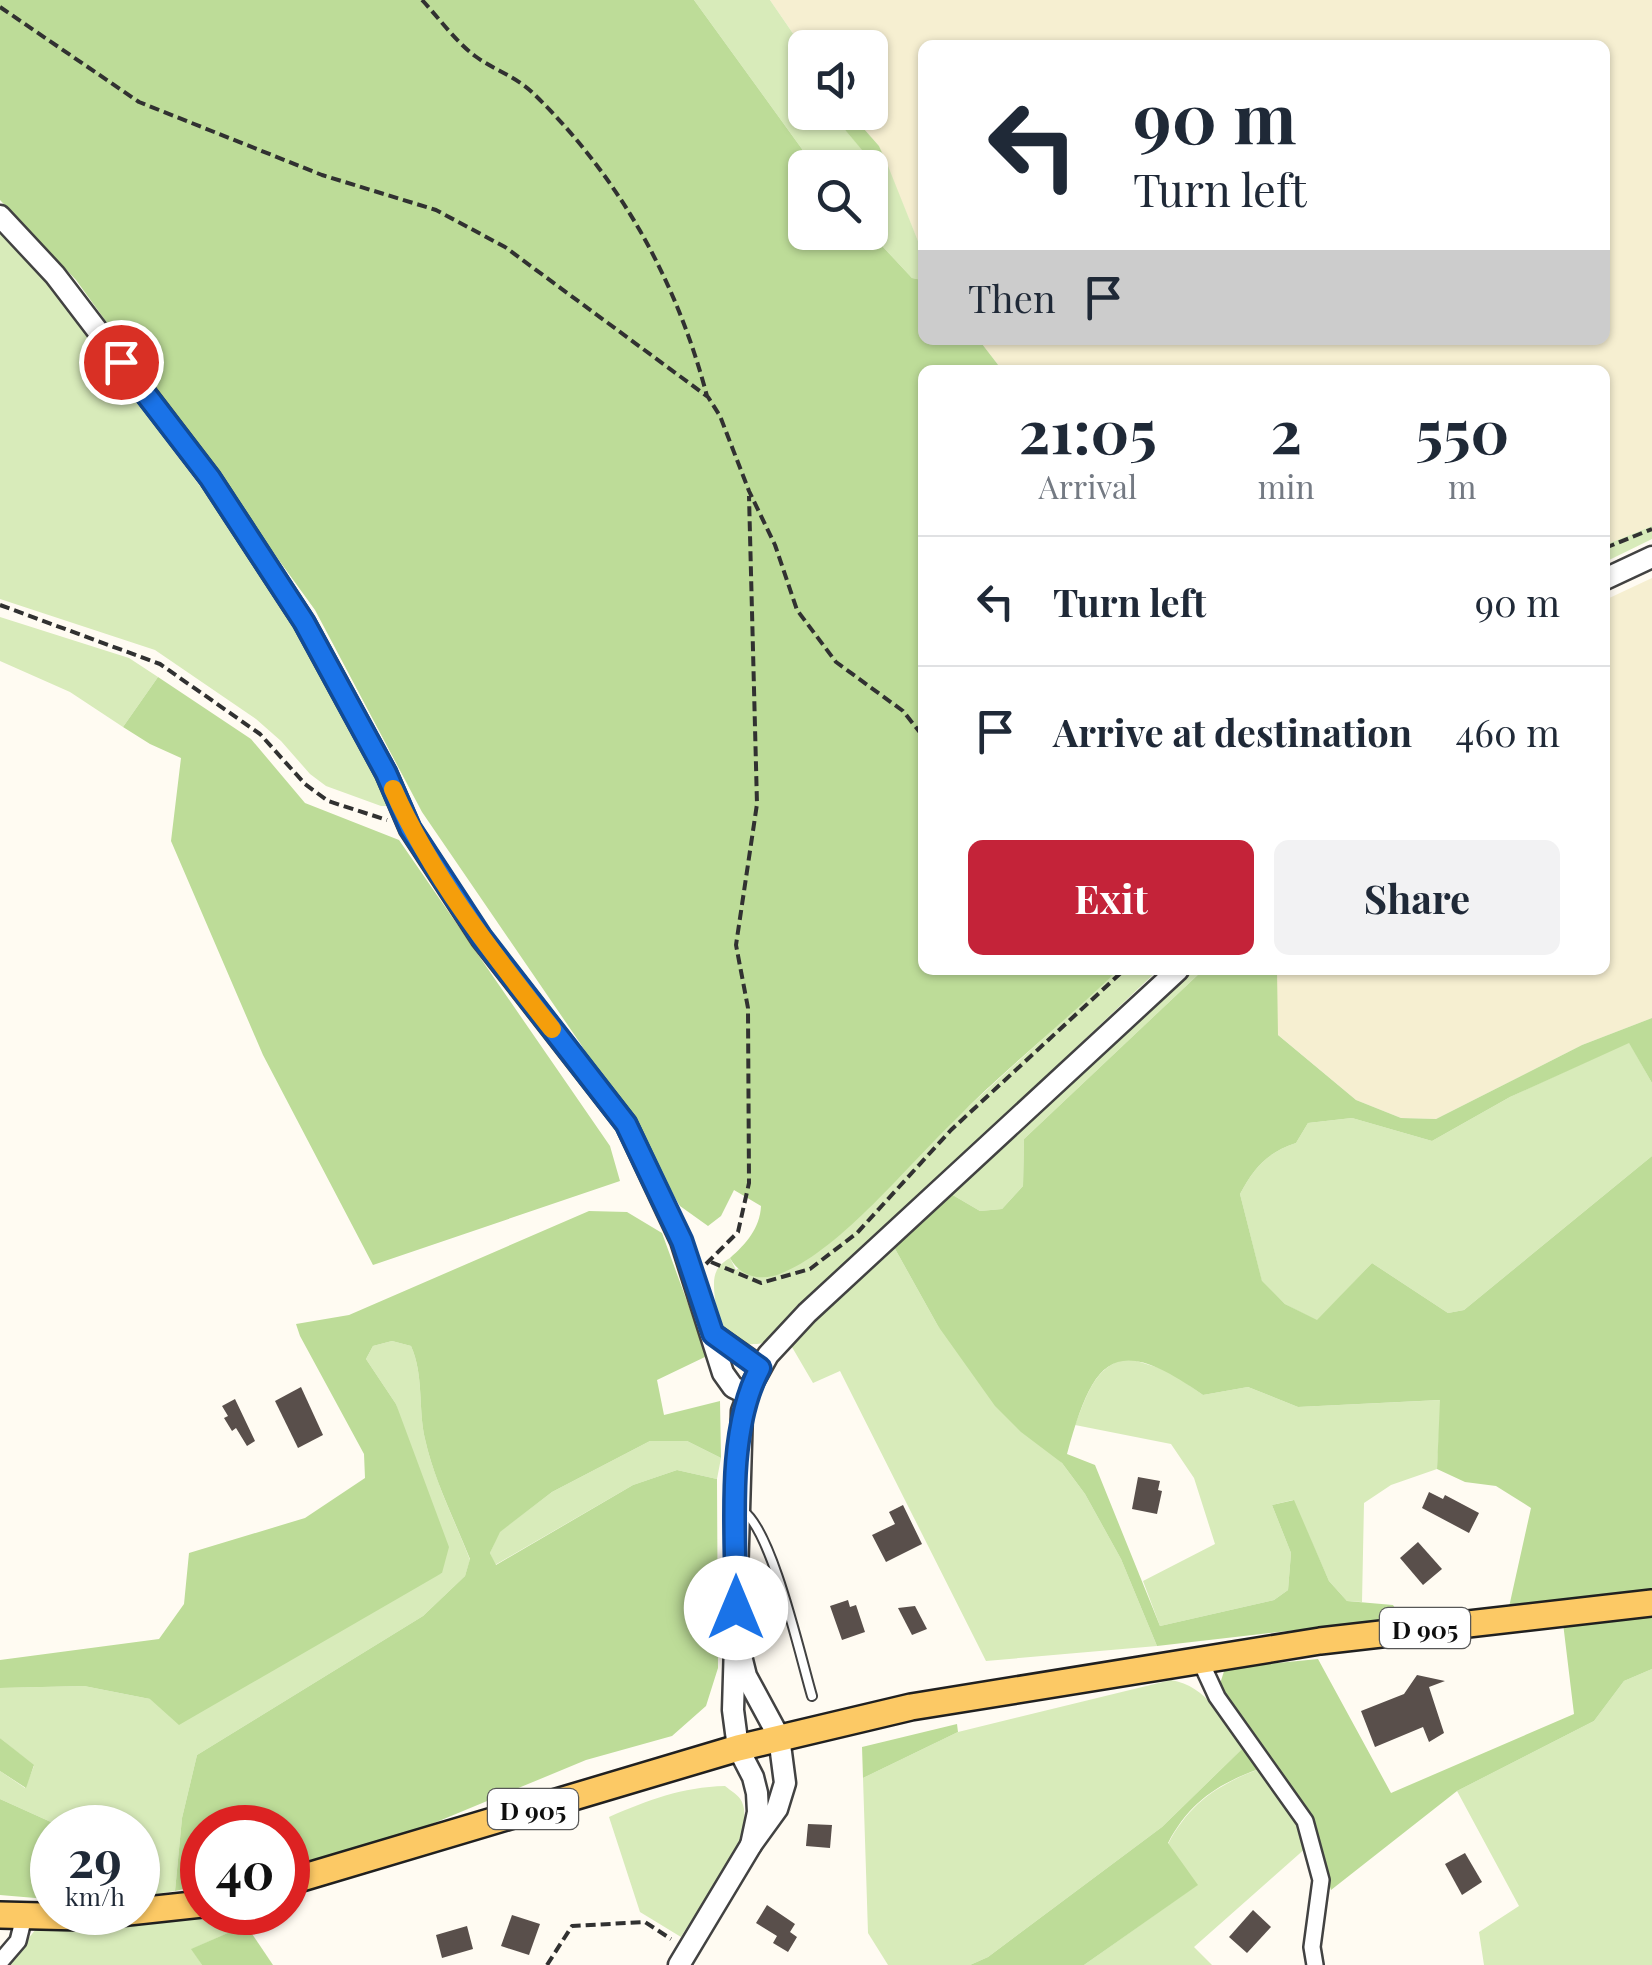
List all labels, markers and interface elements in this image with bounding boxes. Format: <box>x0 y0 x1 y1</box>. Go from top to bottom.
map controls <box>788 30 888 250</box>
button: sound <box>788 30 888 130</box>
text: 90 m <box>1133 68 1297 162</box>
icon: left <box>968 80 1098 210</box>
button: search <box>788 150 888 250</box>
text: Turn left <box>1133 158 1307 218</box>
icon: arrive <box>1076 270 1131 325</box>
text: Then <box>968 272 1056 323</box>
pin <box>79 320 164 405</box>
icon: arrive <box>94 335 149 390</box>
text: 21:05 <box>1019 389 1157 469</box>
text: 2 <box>1270 389 1302 469</box>
text: 550 <box>1415 389 1509 469</box>
text: Arrival <box>1039 464 1137 507</box>
text: min <box>1258 464 1315 507</box>
text: m <box>1448 464 1476 507</box>
icon: left <box>968 574 1023 629</box>
text: Turn left <box>1053 576 1206 627</box>
text: 90 m <box>1475 576 1560 627</box>
icon: arrive <box>968 704 1023 759</box>
text: Arrive at destination <box>1053 706 1412 757</box>
text: 460 m <box>1456 706 1560 757</box>
button: Exit <box>968 840 1254 955</box>
button: Share <box>1274 840 1560 955</box>
position arrow <box>684 1556 788 1660</box>
road number: D 905 <box>1380 1608 1470 1648</box>
road number: D 905 <box>488 1789 578 1829</box>
speed limit sign: 40 <box>180 1805 310 1935</box>
text: 29 <box>68 1824 122 1891</box>
text: km/h <box>65 1879 125 1912</box>

